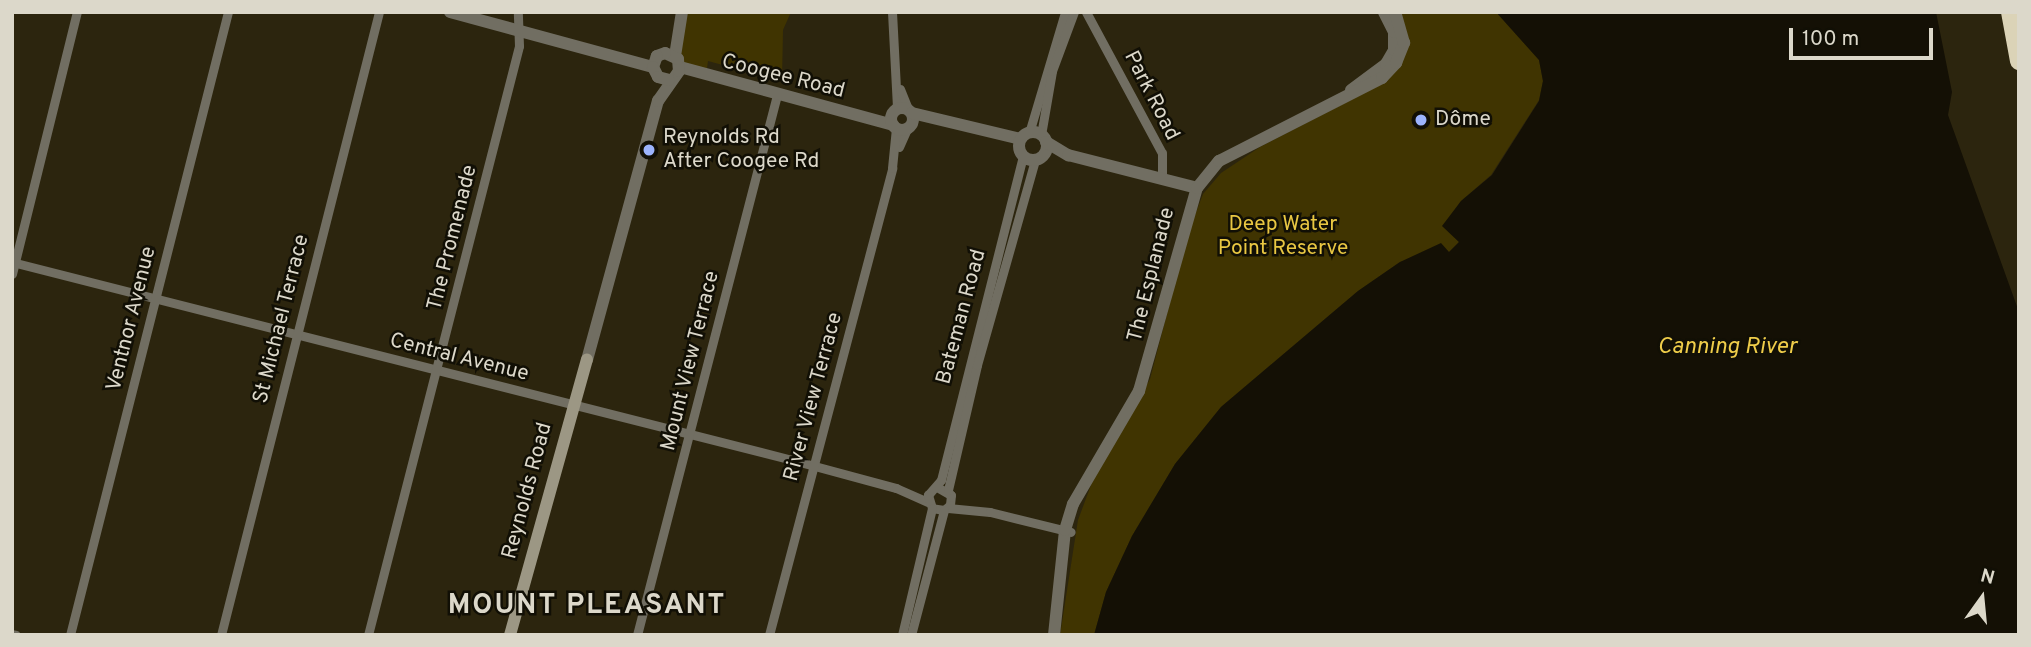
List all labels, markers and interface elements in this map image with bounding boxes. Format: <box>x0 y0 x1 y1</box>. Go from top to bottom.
scale bar <box>1793 14 1937 58</box>
text: 100 m <box>1802 26 1859 53</box>
street label: Park Road <box>1118 47 1184 145</box>
street label: Coogee Road <box>719 50 847 104</box>
place label: Dôme <box>1435 107 1491 133</box>
marker: Dôme <box>1413 112 1429 128</box>
place label: Reynolds Rd After Coogee Rd <box>663 125 819 175</box>
marker: Reynolds Rd After Coogee Rd <box>641 142 657 158</box>
street label: The Promenade <box>423 163 483 313</box>
street label: The Esplanade <box>1123 205 1181 345</box>
park label: Deep Water Point Reserve <box>1218 212 1348 262</box>
street label: St Michael Terrace <box>249 232 315 406</box>
street label: Ventnor Avenue <box>102 244 162 394</box>
street label: Bateman Road <box>932 247 992 387</box>
street label: Mount View Terrace <box>656 268 726 454</box>
street label: River View Terrace <box>779 309 849 485</box>
street label: Central Avenue <box>386 328 532 388</box>
water label: Canning River <box>1657 334 1797 362</box>
street label: Reynolds Road <box>498 420 558 562</box>
north arrow <box>1947 563 2017 633</box>
text: N <box>1978 564 1997 591</box>
district label: MOUNT PLEASANT <box>449 589 725 623</box>

